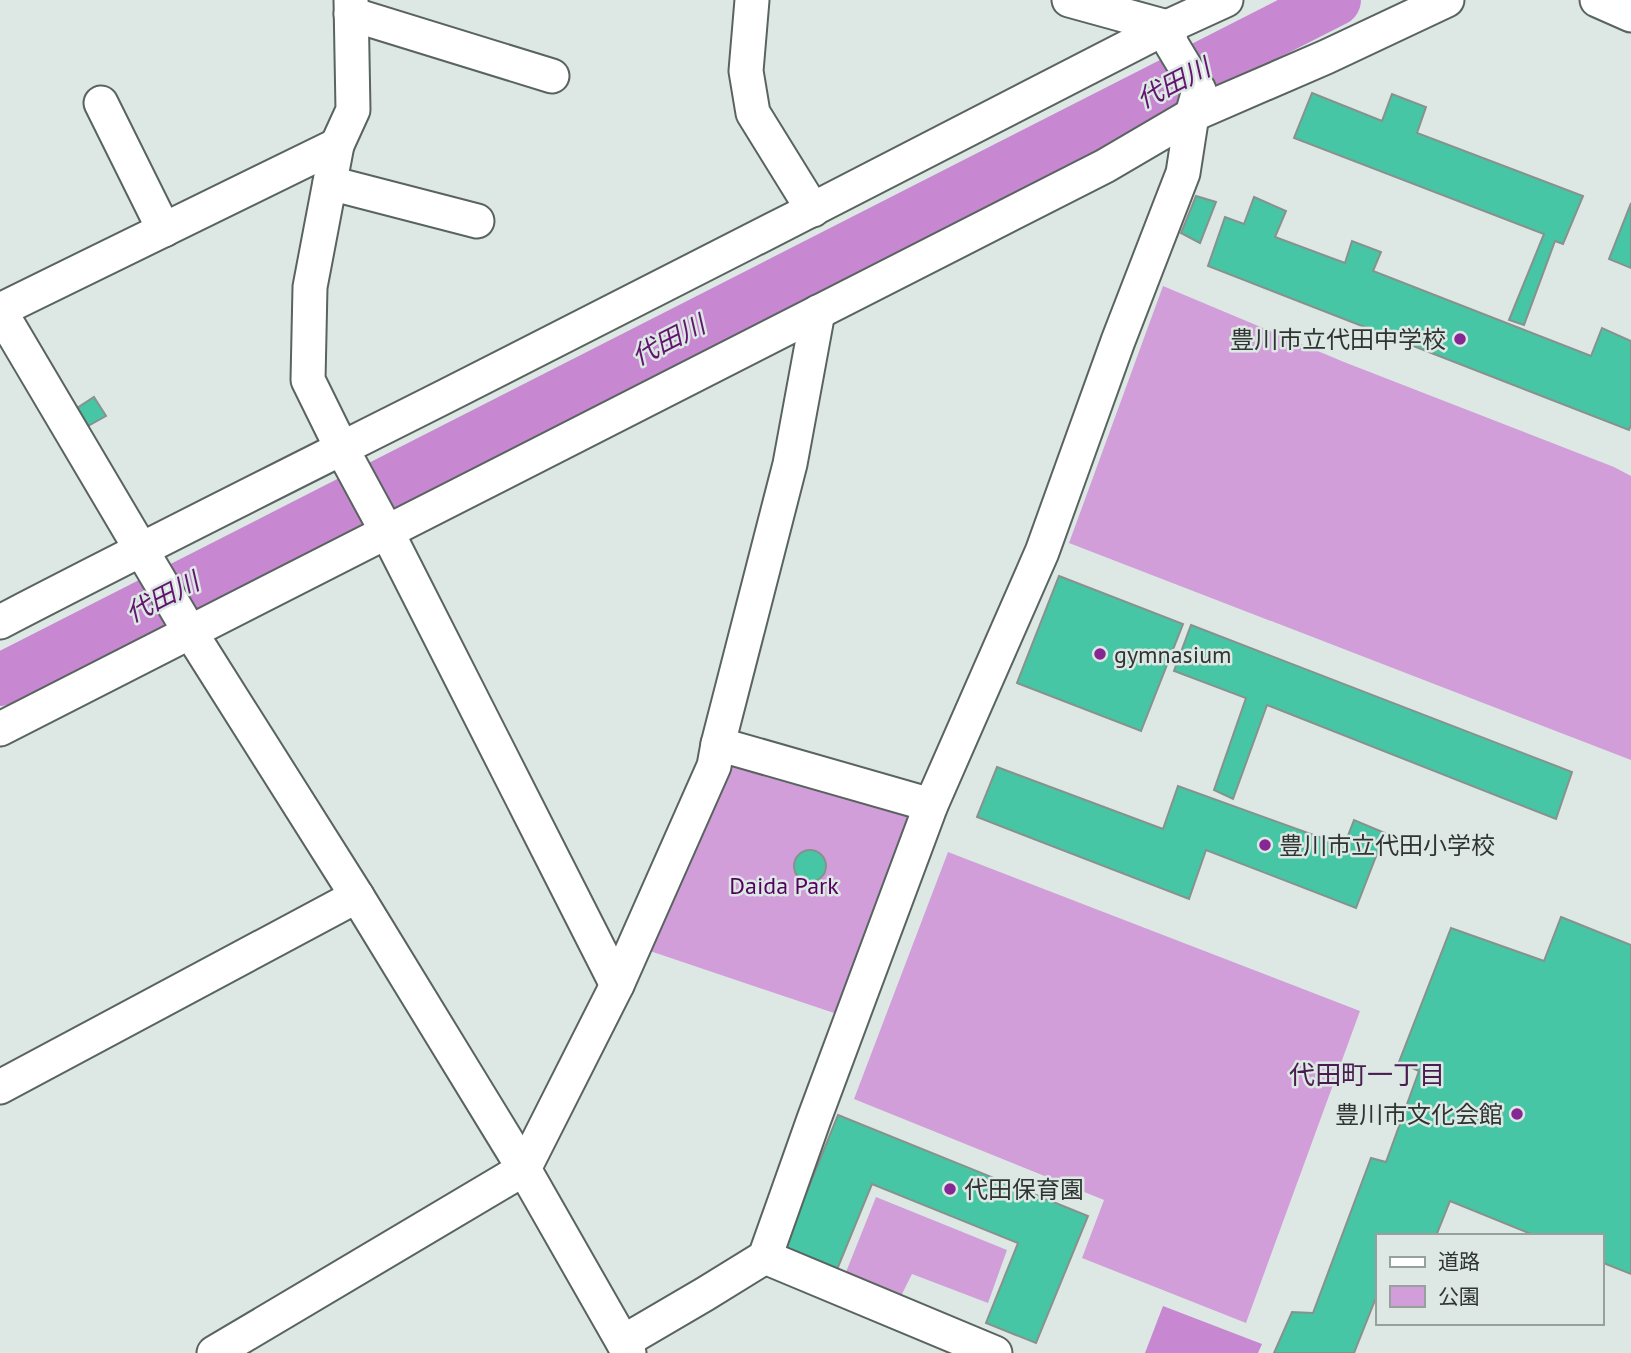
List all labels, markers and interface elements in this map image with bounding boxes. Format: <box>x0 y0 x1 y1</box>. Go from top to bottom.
water label: 代田川 <box>1131 49 1218 115</box>
water label: 代田川 <box>626 306 713 372</box>
place label: 豊川市立代田中学校 <box>1230 324 1446 355</box>
marker: 豊川市立代田中学校 <box>1452 331 1468 347</box>
water label: 代田川 <box>120 563 207 629</box>
place label: gymnasium <box>1114 639 1232 670</box>
marker: gymnasium <box>1092 646 1108 662</box>
place label: 豊川市立代田小学校 <box>1279 830 1495 861</box>
marker: 豊川市立代田小学校 <box>1257 837 1273 853</box>
park label: Daida Park <box>729 870 839 901</box>
district label: 代田町一丁目 <box>1289 1058 1445 1091</box>
place label: 豊川市文化会館 <box>1335 1099 1503 1130</box>
marker: 豊川市文化会館 <box>1509 1106 1525 1122</box>
place label: 代田保育園 <box>964 1174 1084 1205</box>
marker: 代田保育園 <box>942 1181 958 1197</box>
legend <box>1376 1234 1603 1325</box>
text: 道路 <box>1438 1248 1480 1275</box>
text: 公園 <box>1438 1283 1480 1310</box>

